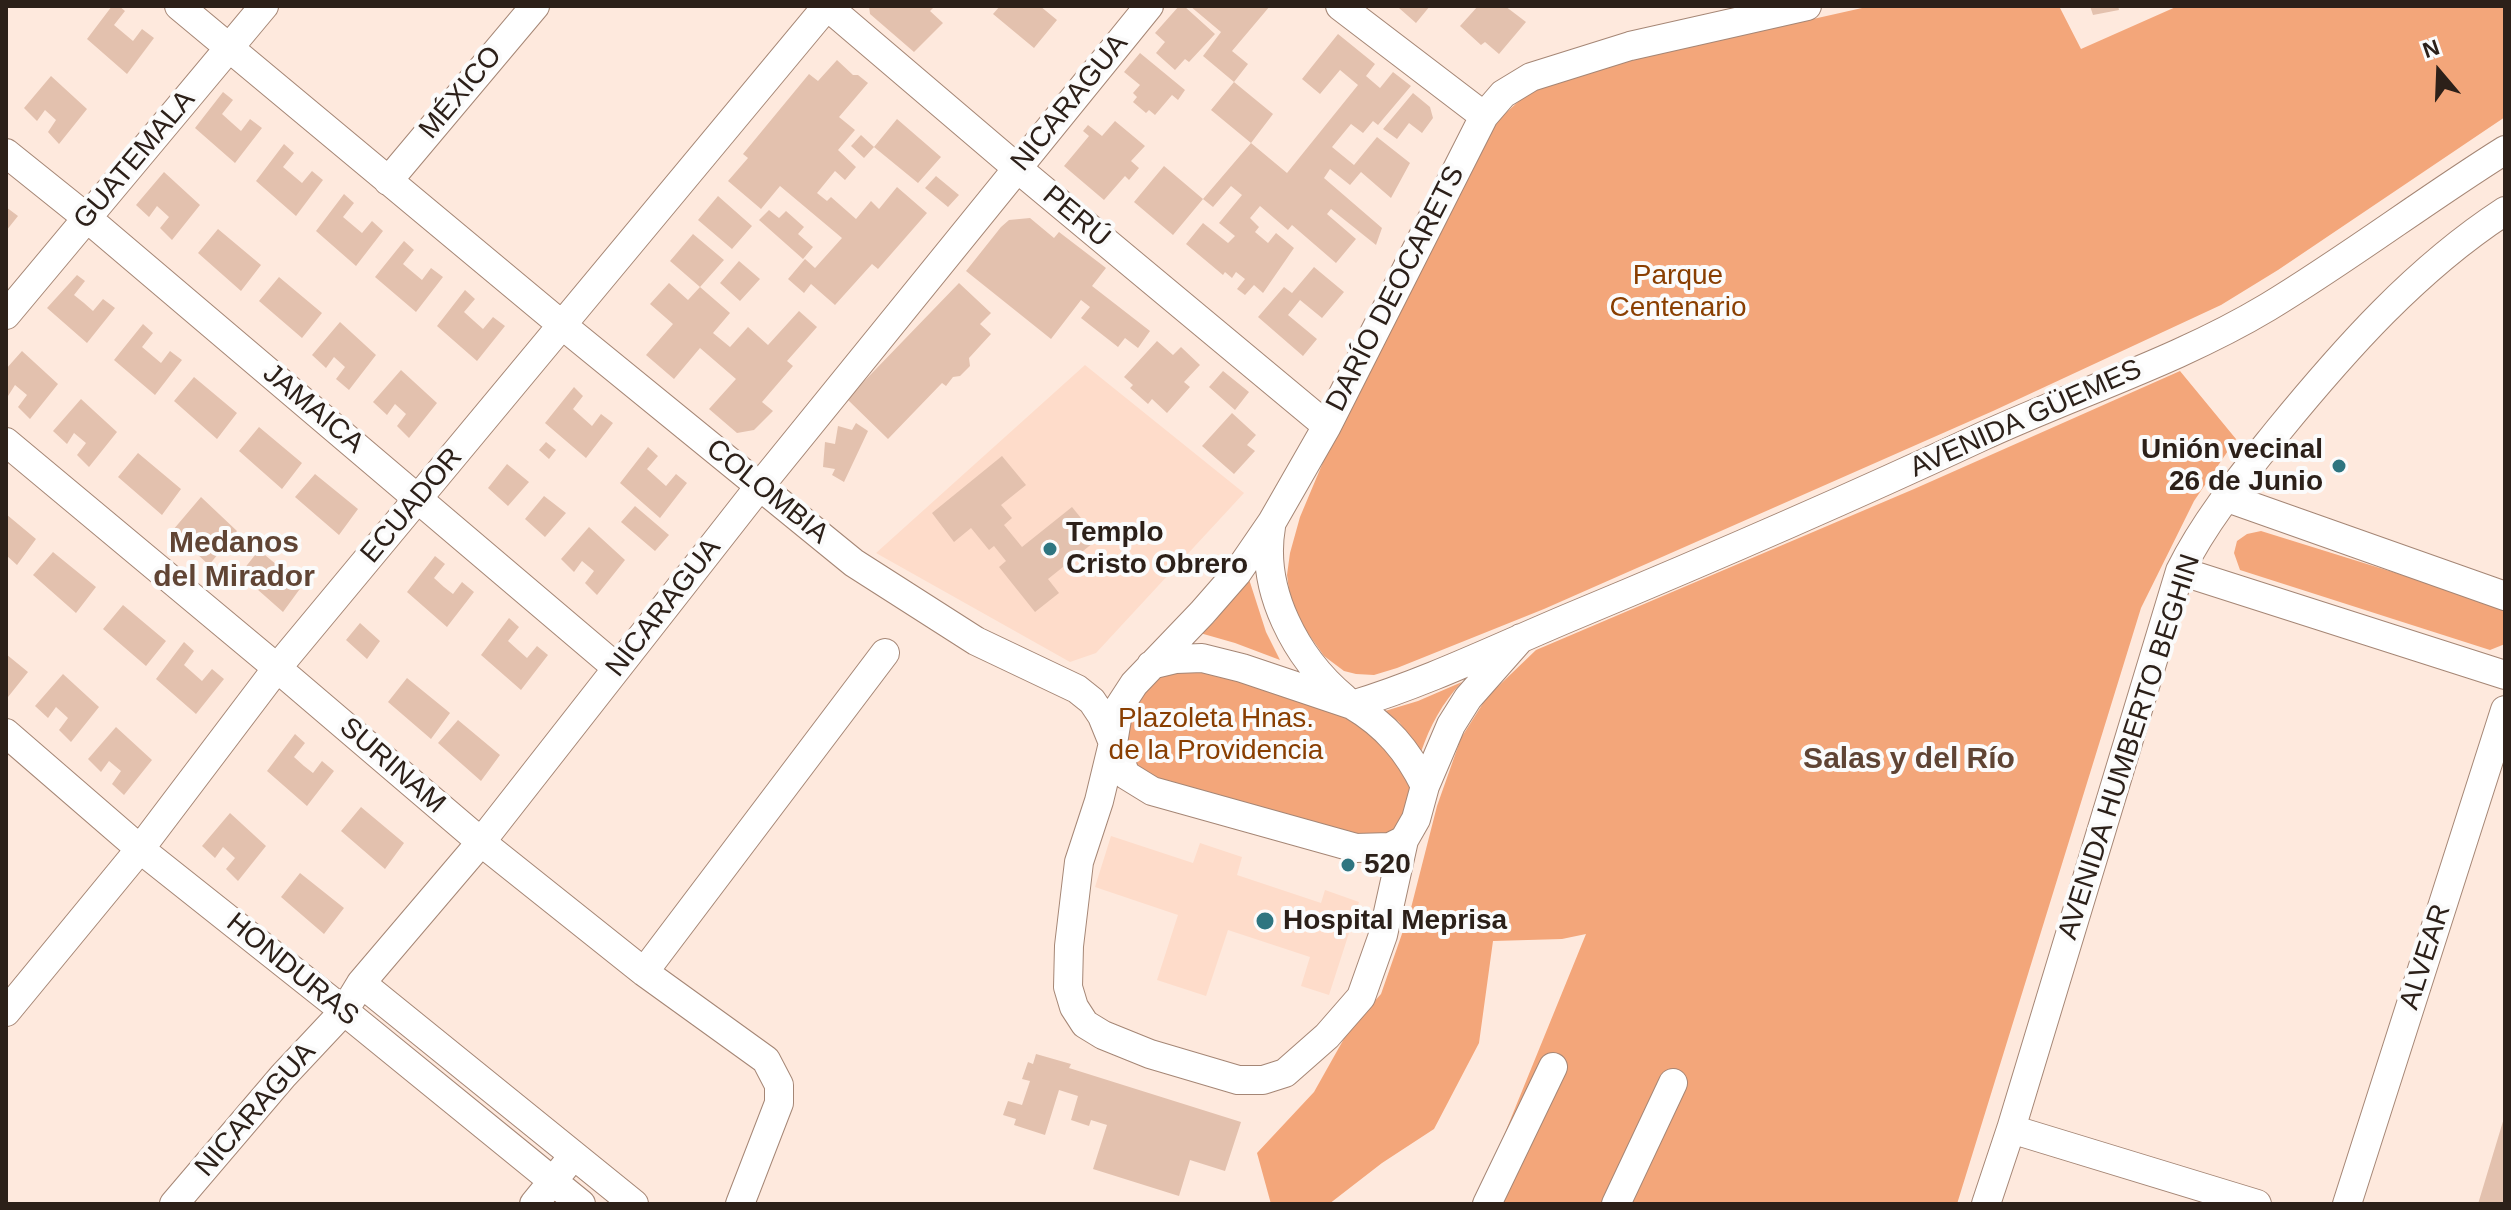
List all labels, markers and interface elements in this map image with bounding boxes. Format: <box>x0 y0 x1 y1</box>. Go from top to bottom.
street label: NICARAGUA <box>1005 28 1135 178</box>
north arrow <box>2399 32 2479 112</box>
text: N <box>2419 34 2443 63</box>
street label: MÉXICO <box>413 40 509 146</box>
street label: GUATEMALA <box>67 84 203 236</box>
street label: DARÍO DEOCARETS <box>1320 161 1472 417</box>
street label: PERÚ <box>1035 179 1117 255</box>
park label: Parque Centenario <box>1610 259 1746 325</box>
street label: AVENIDA GÜEMES <box>1905 353 2147 485</box>
street label: JAMAICA <box>256 357 370 461</box>
street label: COLOMBIA <box>699 432 835 552</box>
place label: Unión vecinal 26 de Junio <box>2141 433 2323 499</box>
street label: ECUADOR <box>354 442 470 570</box>
marker: Unión vecinal 26 de Junio <box>2330 457 2348 475</box>
place label: Templo Cristo Obrero <box>1066 516 1248 582</box>
district label: Medanos del Mirador <box>153 526 315 596</box>
street label: NICARAGUA <box>600 532 728 684</box>
marker: Templo Cristo Obrero <box>1041 540 1059 558</box>
street label: AVENIDA HUMBERTO BEGHIN <box>2052 550 2208 944</box>
park label: Plazoleta Hnas. de la Providencia <box>1109 702 1323 768</box>
street label: SURINAM <box>332 711 452 821</box>
district label: Salas y del Río <box>1803 742 2015 778</box>
place label: 520 <box>1364 848 1411 882</box>
marker: 520 <box>1339 856 1357 874</box>
street label: ALVEAR <box>2393 900 2459 1014</box>
place label: Hospital Meprisa <box>1283 904 1507 938</box>
street label: HONDURAS <box>219 907 365 1033</box>
marker: Hospital Meprisa <box>1254 910 1276 932</box>
street label: NICARAGUA <box>189 1036 323 1184</box>

